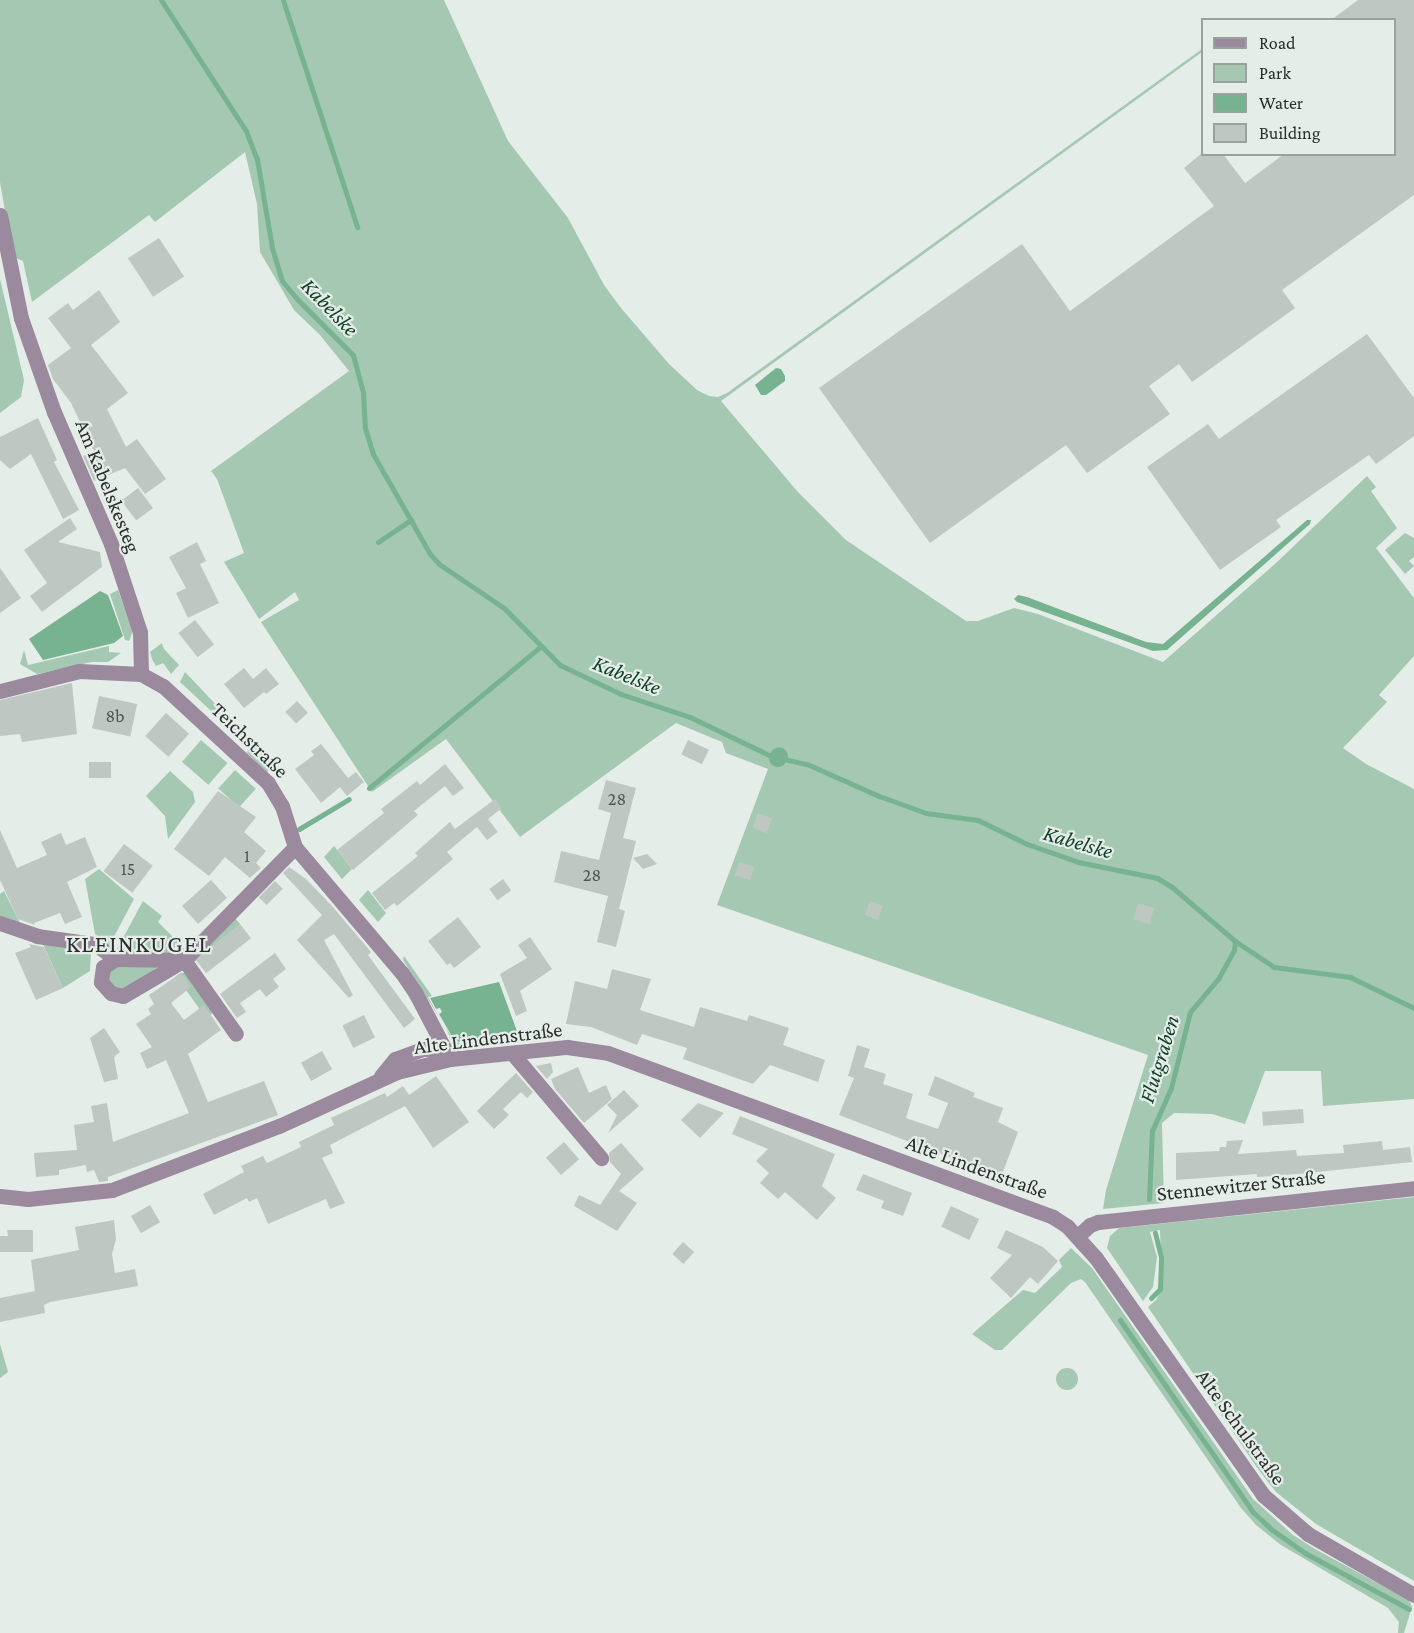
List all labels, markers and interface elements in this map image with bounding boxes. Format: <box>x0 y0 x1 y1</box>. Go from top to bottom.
legend <box>1201 18 1396 156</box>
text: Road <box>1259 33 1296 53</box>
text: Park <box>1259 63 1291 83</box>
text: Water <box>1259 93 1303 113</box>
text: Building <box>1259 123 1320 143</box>
water label: Kabelske <box>296 272 364 342</box>
street label: Am Kabelskesteg <box>70 416 146 556</box>
water label: Kabelske <box>589 650 665 700</box>
street label: Teichstraße <box>206 697 294 783</box>
house number: 8b <box>106 705 124 727</box>
house number: 28 <box>608 788 626 810</box>
water label: Kabelske <box>1040 820 1116 864</box>
house number: 1 <box>244 845 250 867</box>
house number: 15 <box>121 858 135 880</box>
house number: 28 <box>583 864 601 886</box>
district label: KLEINKUGEL <box>66 930 212 958</box>
water label: Flutgraben <box>1133 1012 1185 1106</box>
street label: Alte Lindenstraße <box>412 1016 564 1060</box>
street label: Alte Lindenstraße <box>903 1130 1051 1204</box>
street label: Stennewitzer Straße <box>1155 1164 1327 1206</box>
street label: Alte Schulstraße <box>1191 1364 1291 1490</box>

